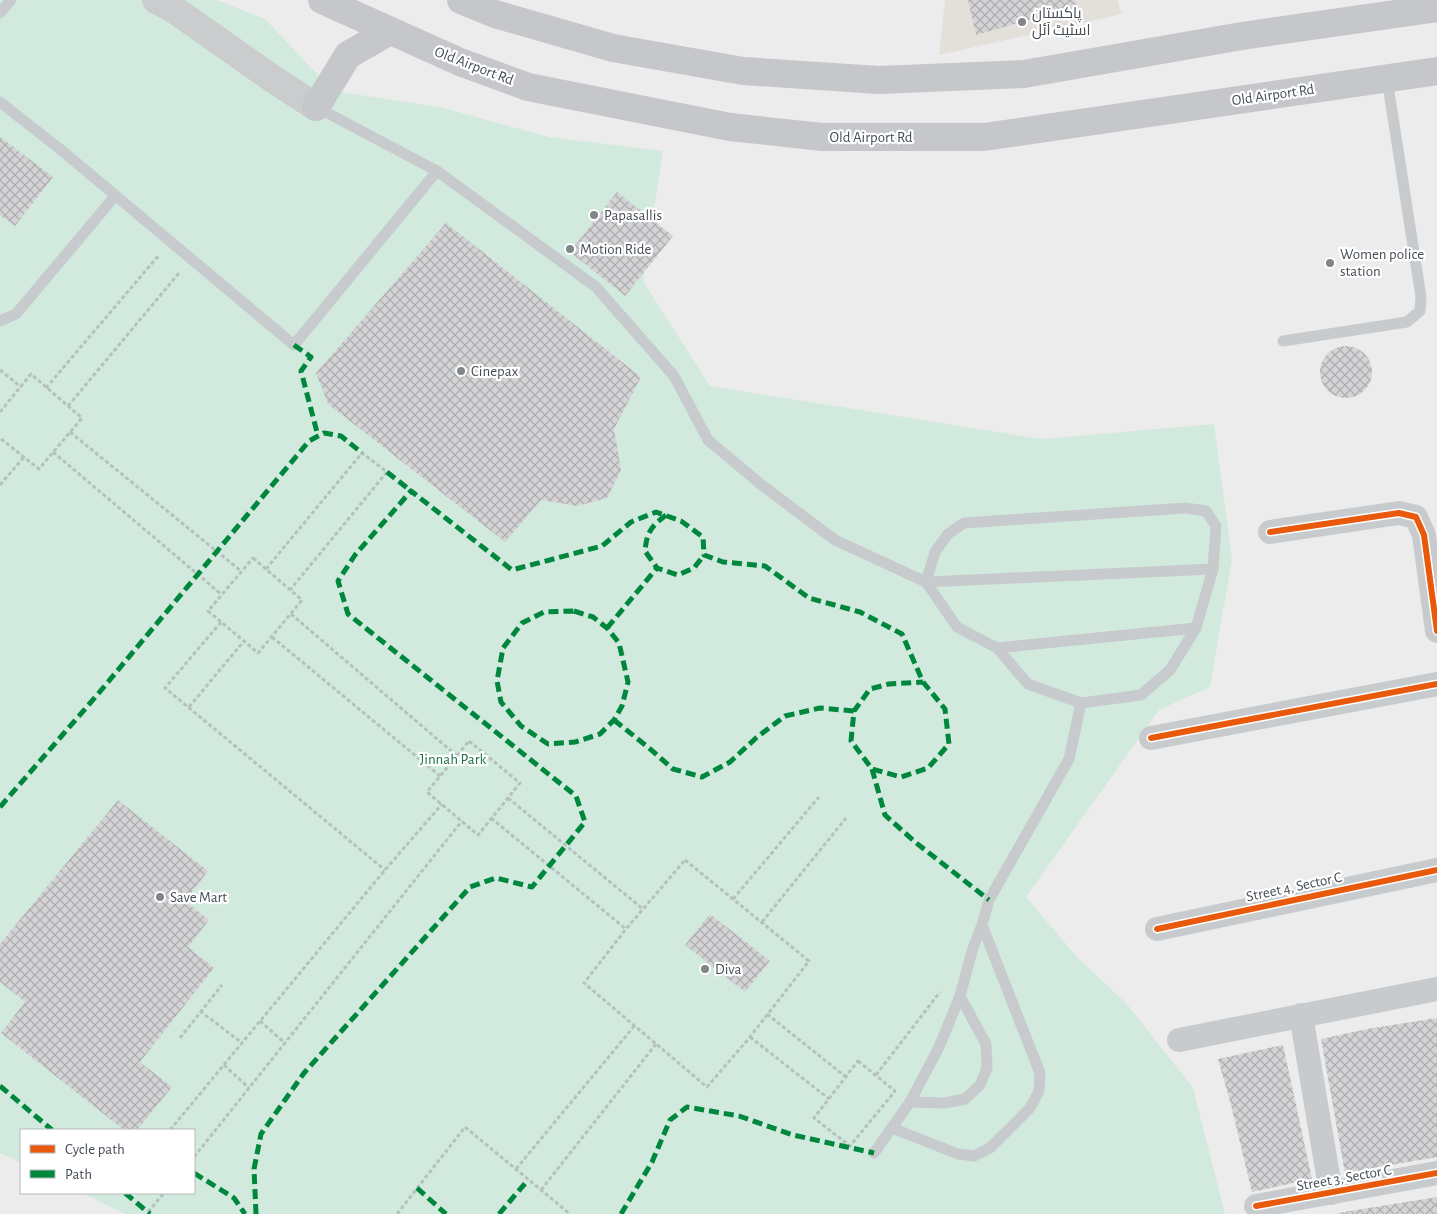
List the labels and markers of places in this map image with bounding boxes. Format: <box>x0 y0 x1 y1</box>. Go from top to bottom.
place label: پاکستان اسٹیٹ آئل <box>1032 6 1091 40</box>
marker: پاکستان اسٹیٹ آئل <box>1016 16 1028 28</box>
place label: Papasallis <box>604 208 662 223</box>
marker: Papasallis <box>588 209 600 221</box>
place label: Motion Ride <box>580 242 651 257</box>
marker: Motion Ride <box>564 243 576 255</box>
place label: Women police station <box>1340 247 1424 279</box>
marker: Women police station <box>1324 257 1336 269</box>
place label: Cinepax <box>471 364 519 379</box>
marker: Cinepax <box>455 365 467 377</box>
place label: Save Mart <box>170 890 227 905</box>
marker: Save Mart <box>154 891 166 903</box>
place label: Diva <box>715 962 741 977</box>
marker: Diva <box>699 963 711 975</box>

